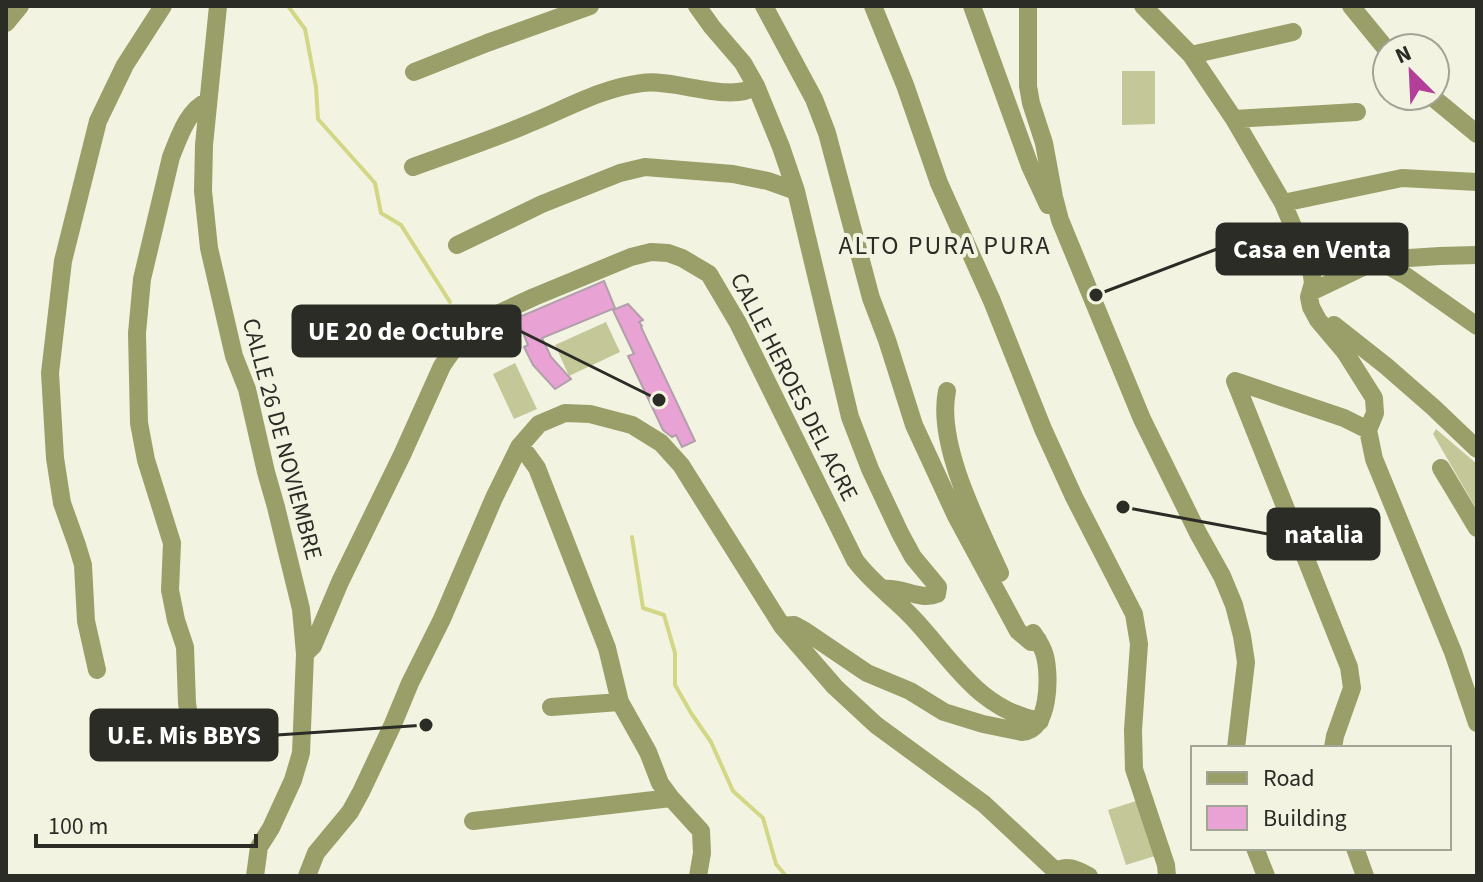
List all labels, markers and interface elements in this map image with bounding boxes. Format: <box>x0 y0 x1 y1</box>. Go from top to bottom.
north arrow <box>1371 32 1451 112</box>
text: N <box>1390 37 1416 72</box>
callout: Casa en Venta <box>1217 224 1407 274</box>
district label: ALTO PURA PURA <box>838 227 1052 264</box>
text: Casa en Venta <box>1233 231 1391 268</box>
street label: CALLE HEROES DEL ACRE <box>721 267 867 507</box>
callout: UE 20 de Octubre <box>293 306 520 356</box>
text: UE 20 de Octubre <box>308 313 504 350</box>
street label: CALLE 26 DE NOVIEMBRE <box>233 314 331 564</box>
callout: natalia <box>1268 509 1379 559</box>
text: natalia <box>1284 516 1364 553</box>
callout: U.E. Mis BBYS <box>91 710 277 760</box>
text: U.E. Mis BBYS <box>107 717 261 754</box>
legend <box>1191 746 1451 850</box>
text: Road <box>1263 761 1315 796</box>
scale bar <box>36 798 256 848</box>
text: Building <box>1263 801 1347 836</box>
text: 100 m <box>48 809 108 844</box>

